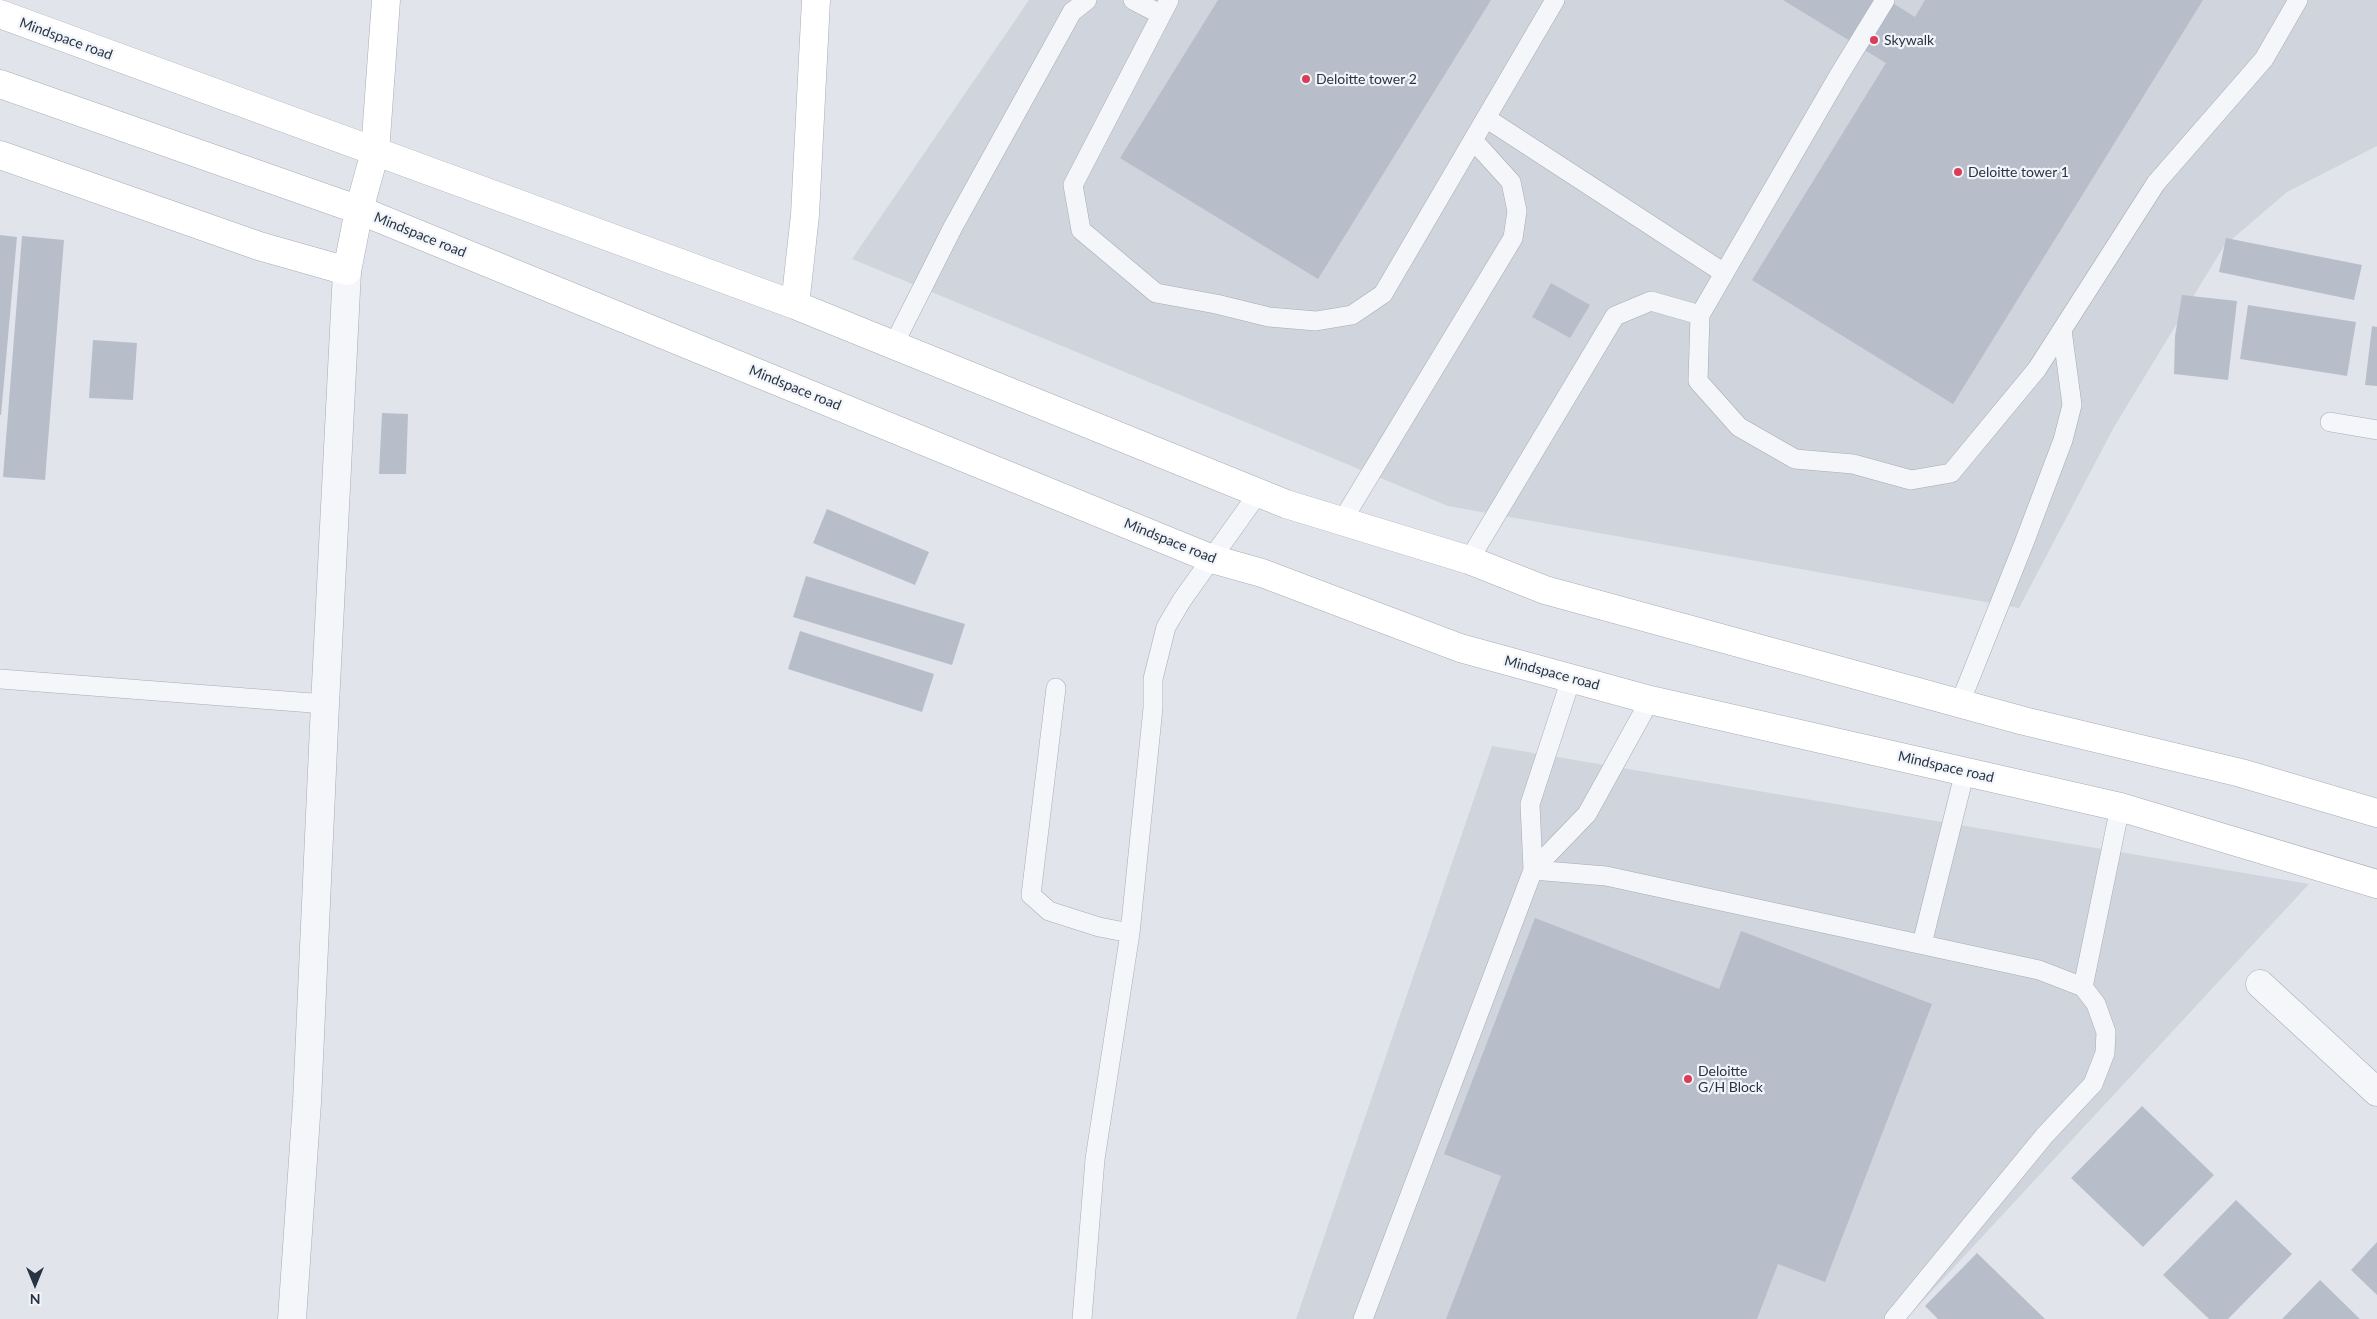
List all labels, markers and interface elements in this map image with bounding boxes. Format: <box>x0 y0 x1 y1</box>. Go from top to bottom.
street label: Mindspace road <box>17 14 115 64</box>
place label: Skywalk <box>1884 32 1934 48</box>
marker: Skywalk <box>1868 34 1880 46</box>
place label: Deloitte tower 2 <box>1316 71 1417 87</box>
marker: Deloitte tower 2 <box>1300 73 1312 85</box>
place label: Deloitte tower 1 <box>1968 164 2069 180</box>
marker: Deloitte tower 1 <box>1952 166 1964 178</box>
street label: Mindspace road <box>371 209 469 261</box>
street label: Mindspace road <box>746 362 844 414</box>
street label: Mindspace road <box>1121 515 1219 567</box>
street label: Mindspace road <box>1503 652 1601 694</box>
street label: Mindspace road <box>1896 748 1996 786</box>
place label: Deloitte G/H Block <box>1698 1063 1763 1096</box>
marker: Deloitte G/H Block <box>1682 1073 1694 1085</box>
north arrow <box>10 1259 60 1309</box>
text: N <box>30 1291 40 1308</box>

